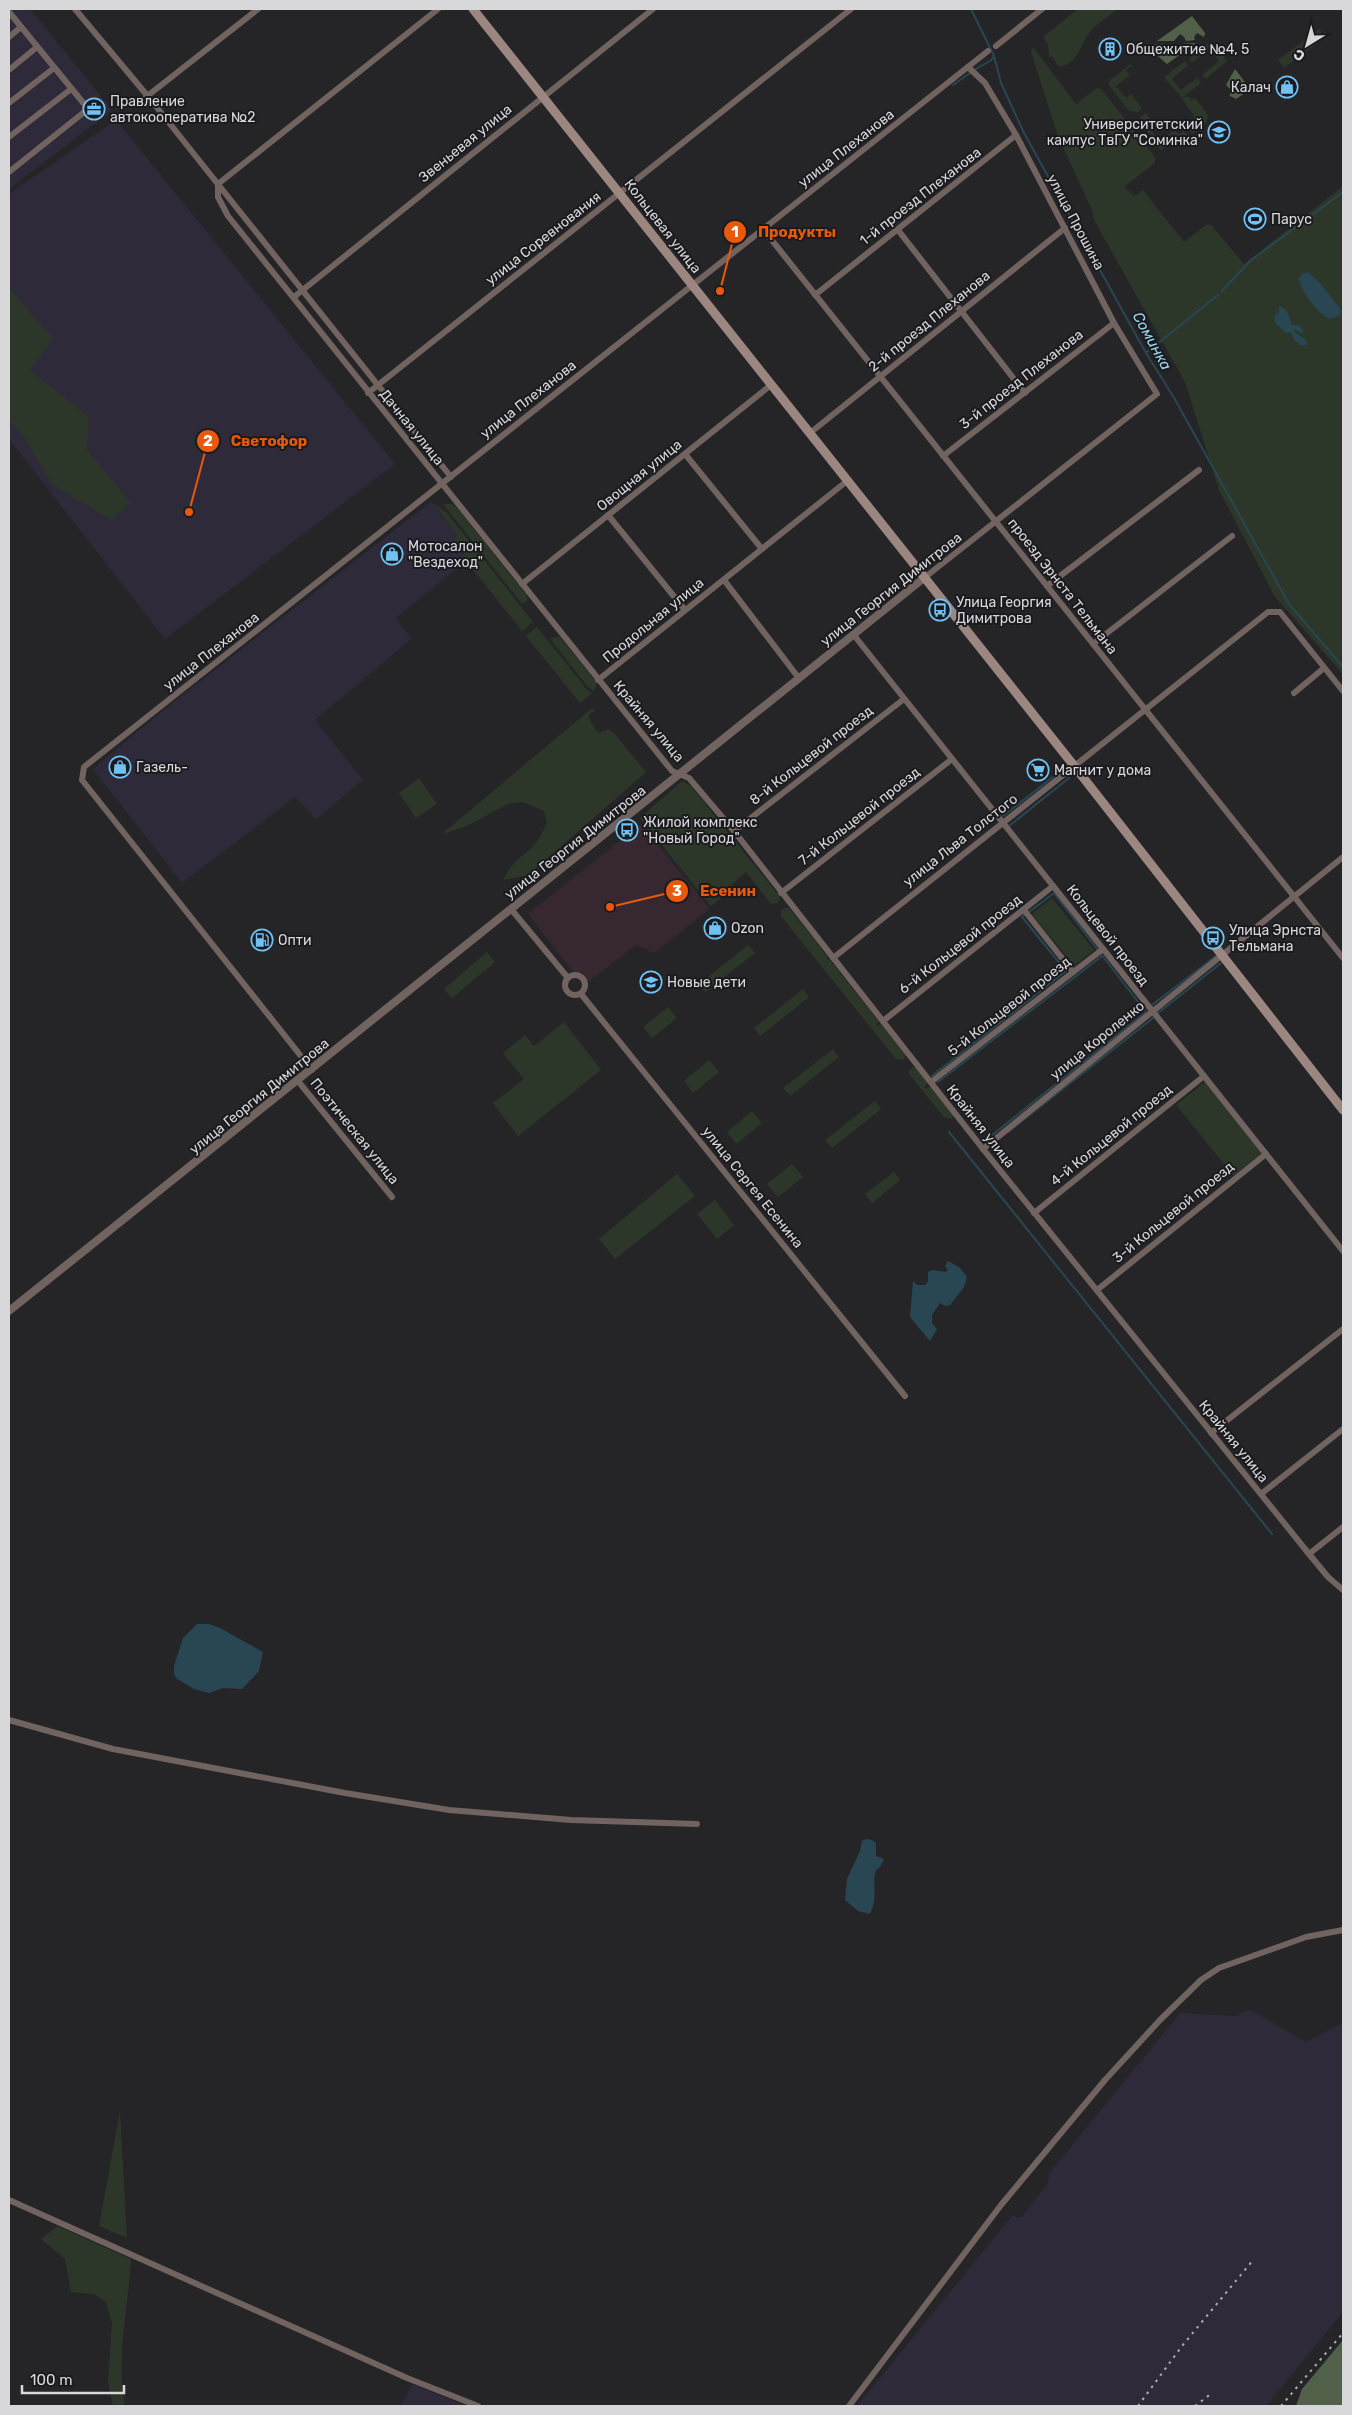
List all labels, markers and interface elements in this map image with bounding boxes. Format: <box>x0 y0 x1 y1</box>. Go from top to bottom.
north arrow <box>1282 20 1332 70</box>
building icon: Общежитие №4, 5 <box>1098 37 1122 61</box>
place label: Общежитие №4, 5 <box>1126 41 1249 58</box>
text: С <box>1290 45 1309 65</box>
shop icon: Калач <box>1275 75 1299 99</box>
place label: Калач <box>1231 79 1271 96</box>
place label: Правление автокооператива №2 <box>110 93 255 126</box>
office icon: Правление автокооператива №2 <box>82 97 106 121</box>
street label: Звеньевая улица <box>415 101 515 186</box>
street label: улица Плеханова <box>795 106 898 191</box>
place label: Университетский кампус ТвГУ "Соминка" <box>1047 116 1203 149</box>
school or university icon: Университетский кампус ТвГУ "Соминка" <box>1207 120 1231 144</box>
street label: 1-й проезд Плеханова <box>856 144 984 249</box>
street label: улица Прошина <box>1043 172 1108 273</box>
street label: Кольцевая улица <box>621 176 705 277</box>
street label: улица Соревнования <box>482 188 604 289</box>
sports icon: Парус <box>1243 207 1267 231</box>
place label: Парус <box>1271 211 1312 228</box>
callout: Продукты <box>723 217 846 247</box>
text: 1 <box>731 223 739 241</box>
text: Продукты <box>758 223 836 241</box>
street label: 2-й проезд Плеханова <box>865 267 994 376</box>
water label: Соминка <box>1129 309 1175 373</box>
street label: 3-й проезд Плеханова <box>956 326 1086 433</box>
street label: улица Плеханова <box>477 357 580 442</box>
street label: Дачная улица <box>376 386 447 469</box>
callout: Светофор <box>195 426 317 456</box>
text: 2 <box>203 432 213 450</box>
text: Светофор <box>231 432 307 450</box>
street label: Овощная улица <box>593 436 685 515</box>
street label: проезд Эрнста Тельмана <box>1004 515 1121 658</box>
street label: улица Георгия Димитрова <box>817 529 965 650</box>
place label: Мотосалон "Вездеход" <box>408 538 483 571</box>
shop icon: Мотосалон "Вездеход" <box>380 542 404 566</box>
street label: Продольная улица <box>599 574 707 666</box>
place label: Улица Георгия Димитрова <box>956 594 1052 627</box>
bus stop icon: Улица Георгия Димитрова <box>928 598 952 622</box>
street label: улица Плеханова <box>160 609 263 694</box>
street label: Крайняя улица <box>610 677 688 765</box>
street label: 8-й Кольцевой проезд <box>746 702 876 809</box>
shop icon: Газель- <box>108 755 132 779</box>
supermarket icon: Магнит у дома <box>1026 758 1050 782</box>
place label: Газель- <box>136 759 188 776</box>
place label: Магнит у дома <box>1054 762 1151 779</box>
street label: 7-й Кольцевой проезд <box>795 764 923 869</box>
street label: улица Георгия Димитрова <box>501 782 649 903</box>
street label: улица Льва Толстого <box>900 790 1021 890</box>
place label: Жилой комплекс "Новый Город" <box>643 814 758 847</box>
bus stop icon: Жилой комплекс "Новый Город" <box>615 818 639 842</box>
callout: Есенин <box>665 876 766 906</box>
street label: Кольцевой проезд <box>1063 881 1152 989</box>
text: 3 <box>672 882 682 900</box>
text: Есенин <box>700 882 756 900</box>
street label: 6-й Кольцевой проезд <box>896 891 1025 998</box>
shop icon: Ozon <box>703 916 727 940</box>
place label: Ozon <box>731 920 764 937</box>
place label: Улица Эрнста Тельмана <box>1229 922 1321 955</box>
bus stop icon: Улица Эрнста Тельмана <box>1201 926 1225 950</box>
fuel station icon: Опти <box>250 928 274 952</box>
place label: Опти <box>278 932 311 949</box>
street label: 5-й Кольцевой проезд <box>945 953 1074 1060</box>
school or university icon: Новые дети <box>639 970 663 994</box>
place label: Новые дети <box>667 974 746 991</box>
street label: улица Короленко <box>1047 997 1148 1084</box>
street label: улица Георгия Димитрова <box>186 1035 333 1158</box>
street label: Поэтическая улица <box>307 1075 403 1188</box>
street label: Крайняя улица <box>943 1081 1018 1171</box>
street label: 4-й Кольцевой проезд <box>1047 1081 1176 1190</box>
street label: улица Сергея Есенина <box>698 1123 807 1251</box>
street label: 3-й Кольцевой проезд <box>1109 1158 1237 1267</box>
street label: Крайняя улица <box>1195 1397 1272 1486</box>
scale bar <box>22 2362 125 2394</box>
text: 100 m <box>30 2371 72 2389</box>

